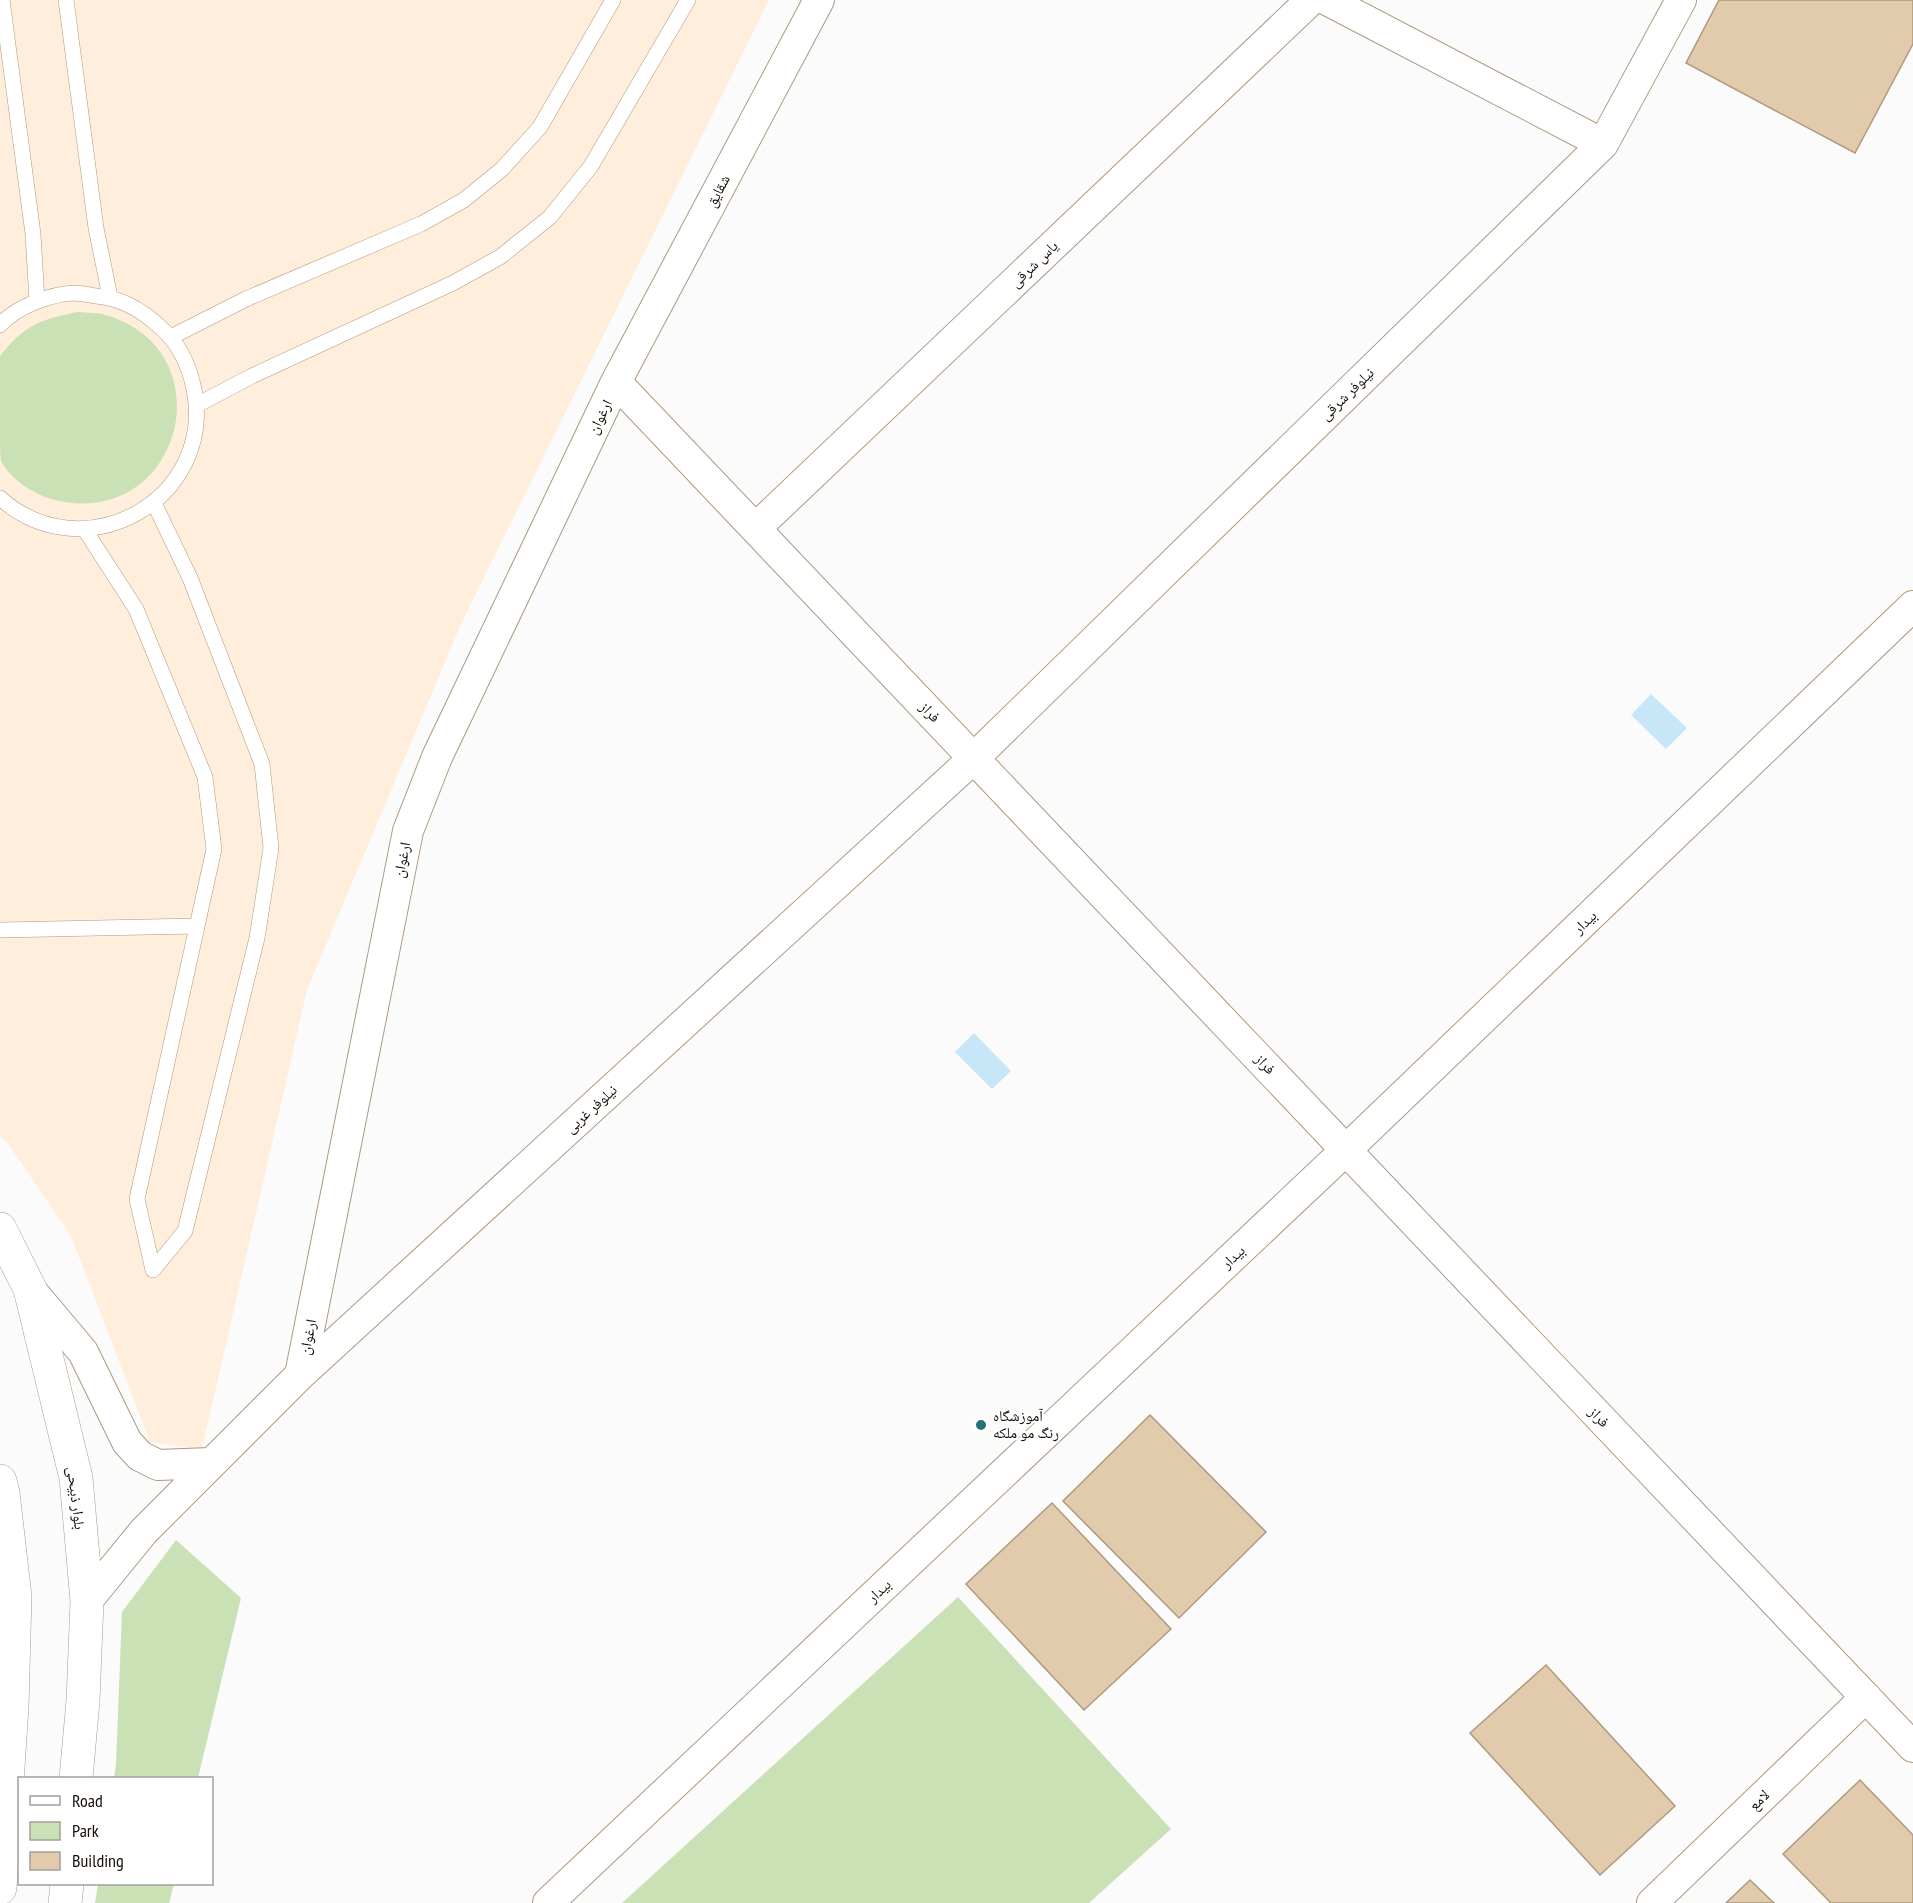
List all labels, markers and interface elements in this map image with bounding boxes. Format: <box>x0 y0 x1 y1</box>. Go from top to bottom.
street label: شقایق <box>701 171 735 211</box>
street label: یاس شرقی <box>1006 236 1063 292</box>
street label: نیلوفر شرقی <box>1315 363 1379 425</box>
street label: ارغوان <box>583 396 617 438</box>
street label: فراز <box>915 697 945 726</box>
street label: ارغوان <box>389 840 415 880</box>
street label: بیدار <box>1568 906 1601 938</box>
street label: فراز <box>1250 1049 1280 1078</box>
street label: نیلوفر غربی <box>561 1080 621 1138</box>
street label: بیدار <box>1216 1241 1249 1273</box>
street label: ارغوان <box>295 1317 321 1357</box>
street label: فراز <box>1584 1402 1614 1431</box>
place label: آموزشگاه رنگ مو ملکه <box>993 1406 1059 1442</box>
marker: آموزشگاه رنگ مو ملکه <box>974 1418 988 1432</box>
street label: بلوار ذبیحی <box>62 1465 90 1531</box>
street label: بیدار <box>862 1575 895 1607</box>
legend <box>18 1777 213 1885</box>
street label: لامع <box>1744 1785 1774 1815</box>
text: Road <box>72 1789 103 1812</box>
text: Park <box>72 1819 99 1842</box>
text: Building <box>72 1849 124 1872</box>

